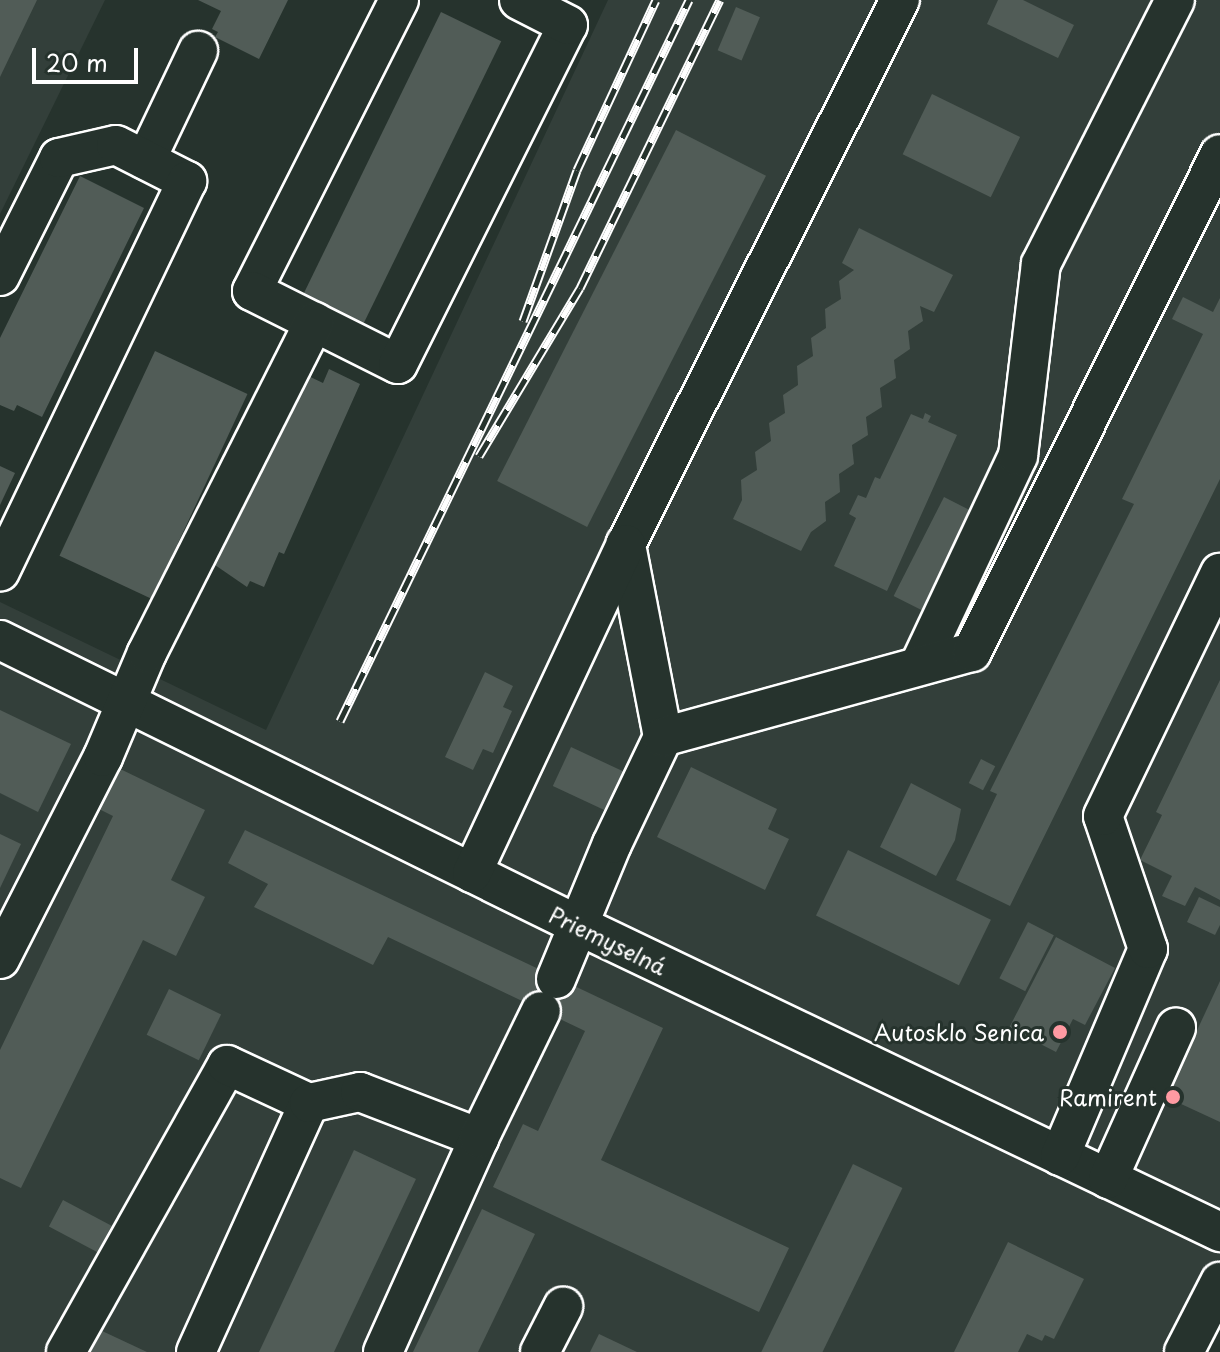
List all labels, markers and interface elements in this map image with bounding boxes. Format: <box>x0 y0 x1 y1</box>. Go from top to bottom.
scale bar <box>36 32 142 82</box>
text: 20 m <box>46 44 108 80</box>
street label: Priemyselná <box>545 900 671 980</box>
place label: Autosklo Senica <box>874 1019 1044 1045</box>
marker: Autosklo Senica <box>1051 1023 1069 1041</box>
place label: Ramirent <box>1059 1084 1157 1110</box>
marker: Ramirent <box>1164 1088 1182 1106</box>

